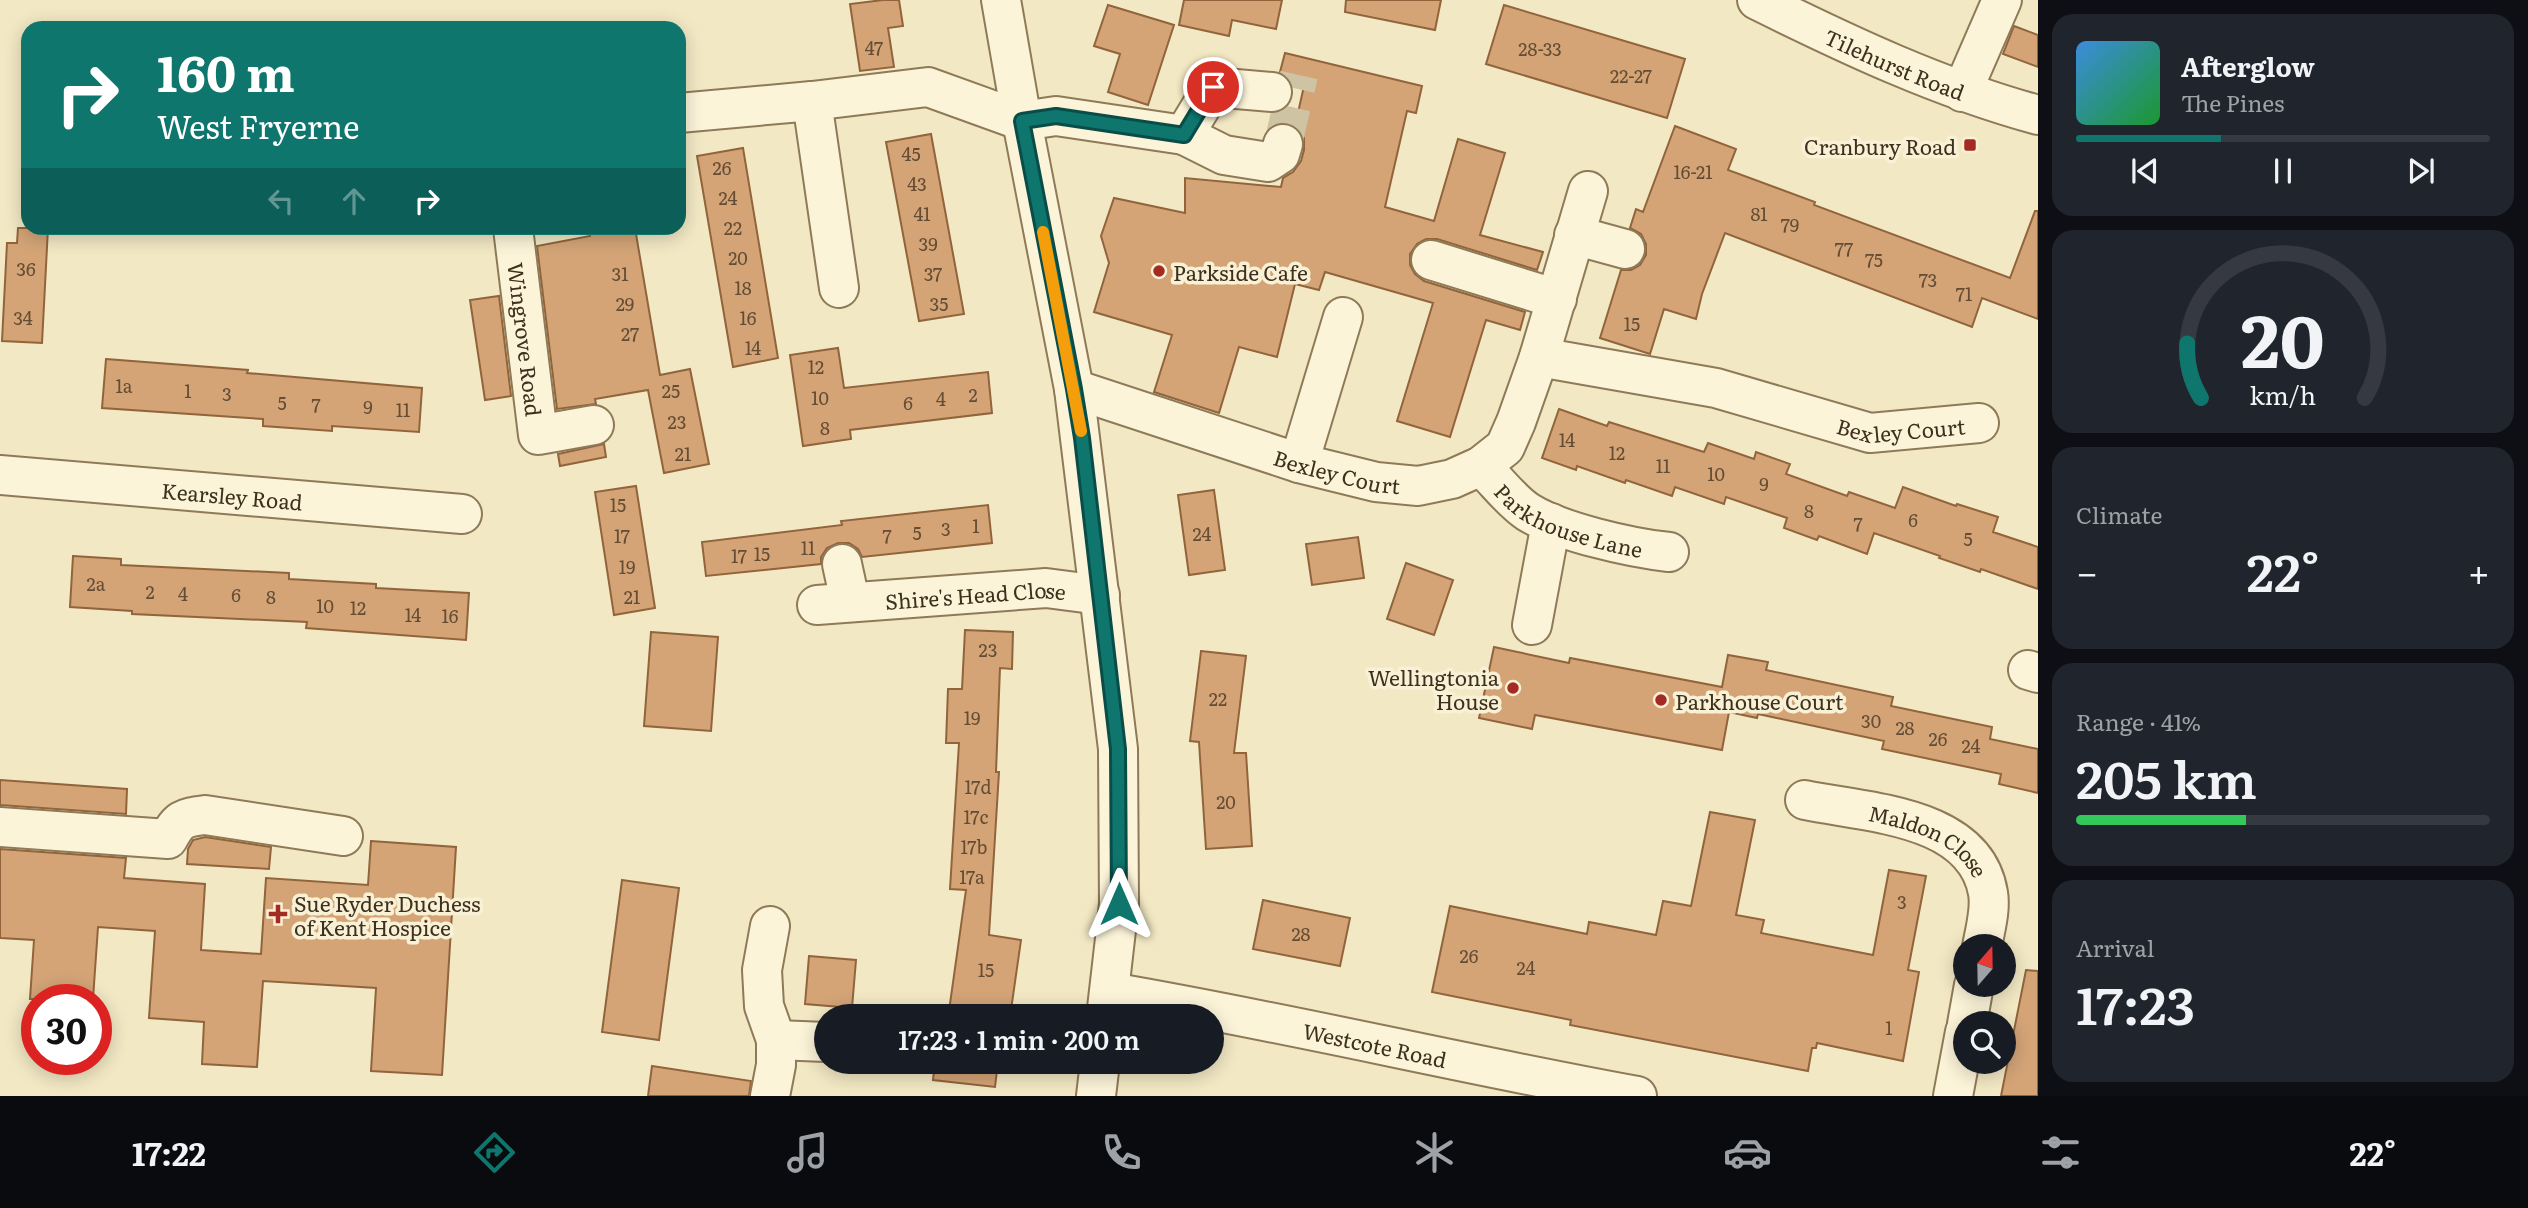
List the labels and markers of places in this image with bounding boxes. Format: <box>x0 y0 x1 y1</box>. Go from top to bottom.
pin <box>1183 57 1243 117</box>
place label: Cranbury Road <box>1804 130 1956 161</box>
marker: Cranbury Road <box>1962 137 1978 153</box>
place label: Parkside Cafe <box>1173 256 1308 287</box>
marker: Parkside Cafe <box>1151 263 1167 279</box>
place label: Wellingtonia House <box>1368 661 1500 716</box>
marker: Wellingtonia House <box>1505 680 1521 696</box>
place label: Parkhouse Court <box>1675 685 1844 716</box>
marker: Parkhouse Court <box>1653 692 1669 708</box>
place label: Sue Ryder Duchess of Kent Hospice <box>294 887 481 942</box>
marker: Sue Ryder Duchess of Kent Hospice <box>268 904 288 924</box>

